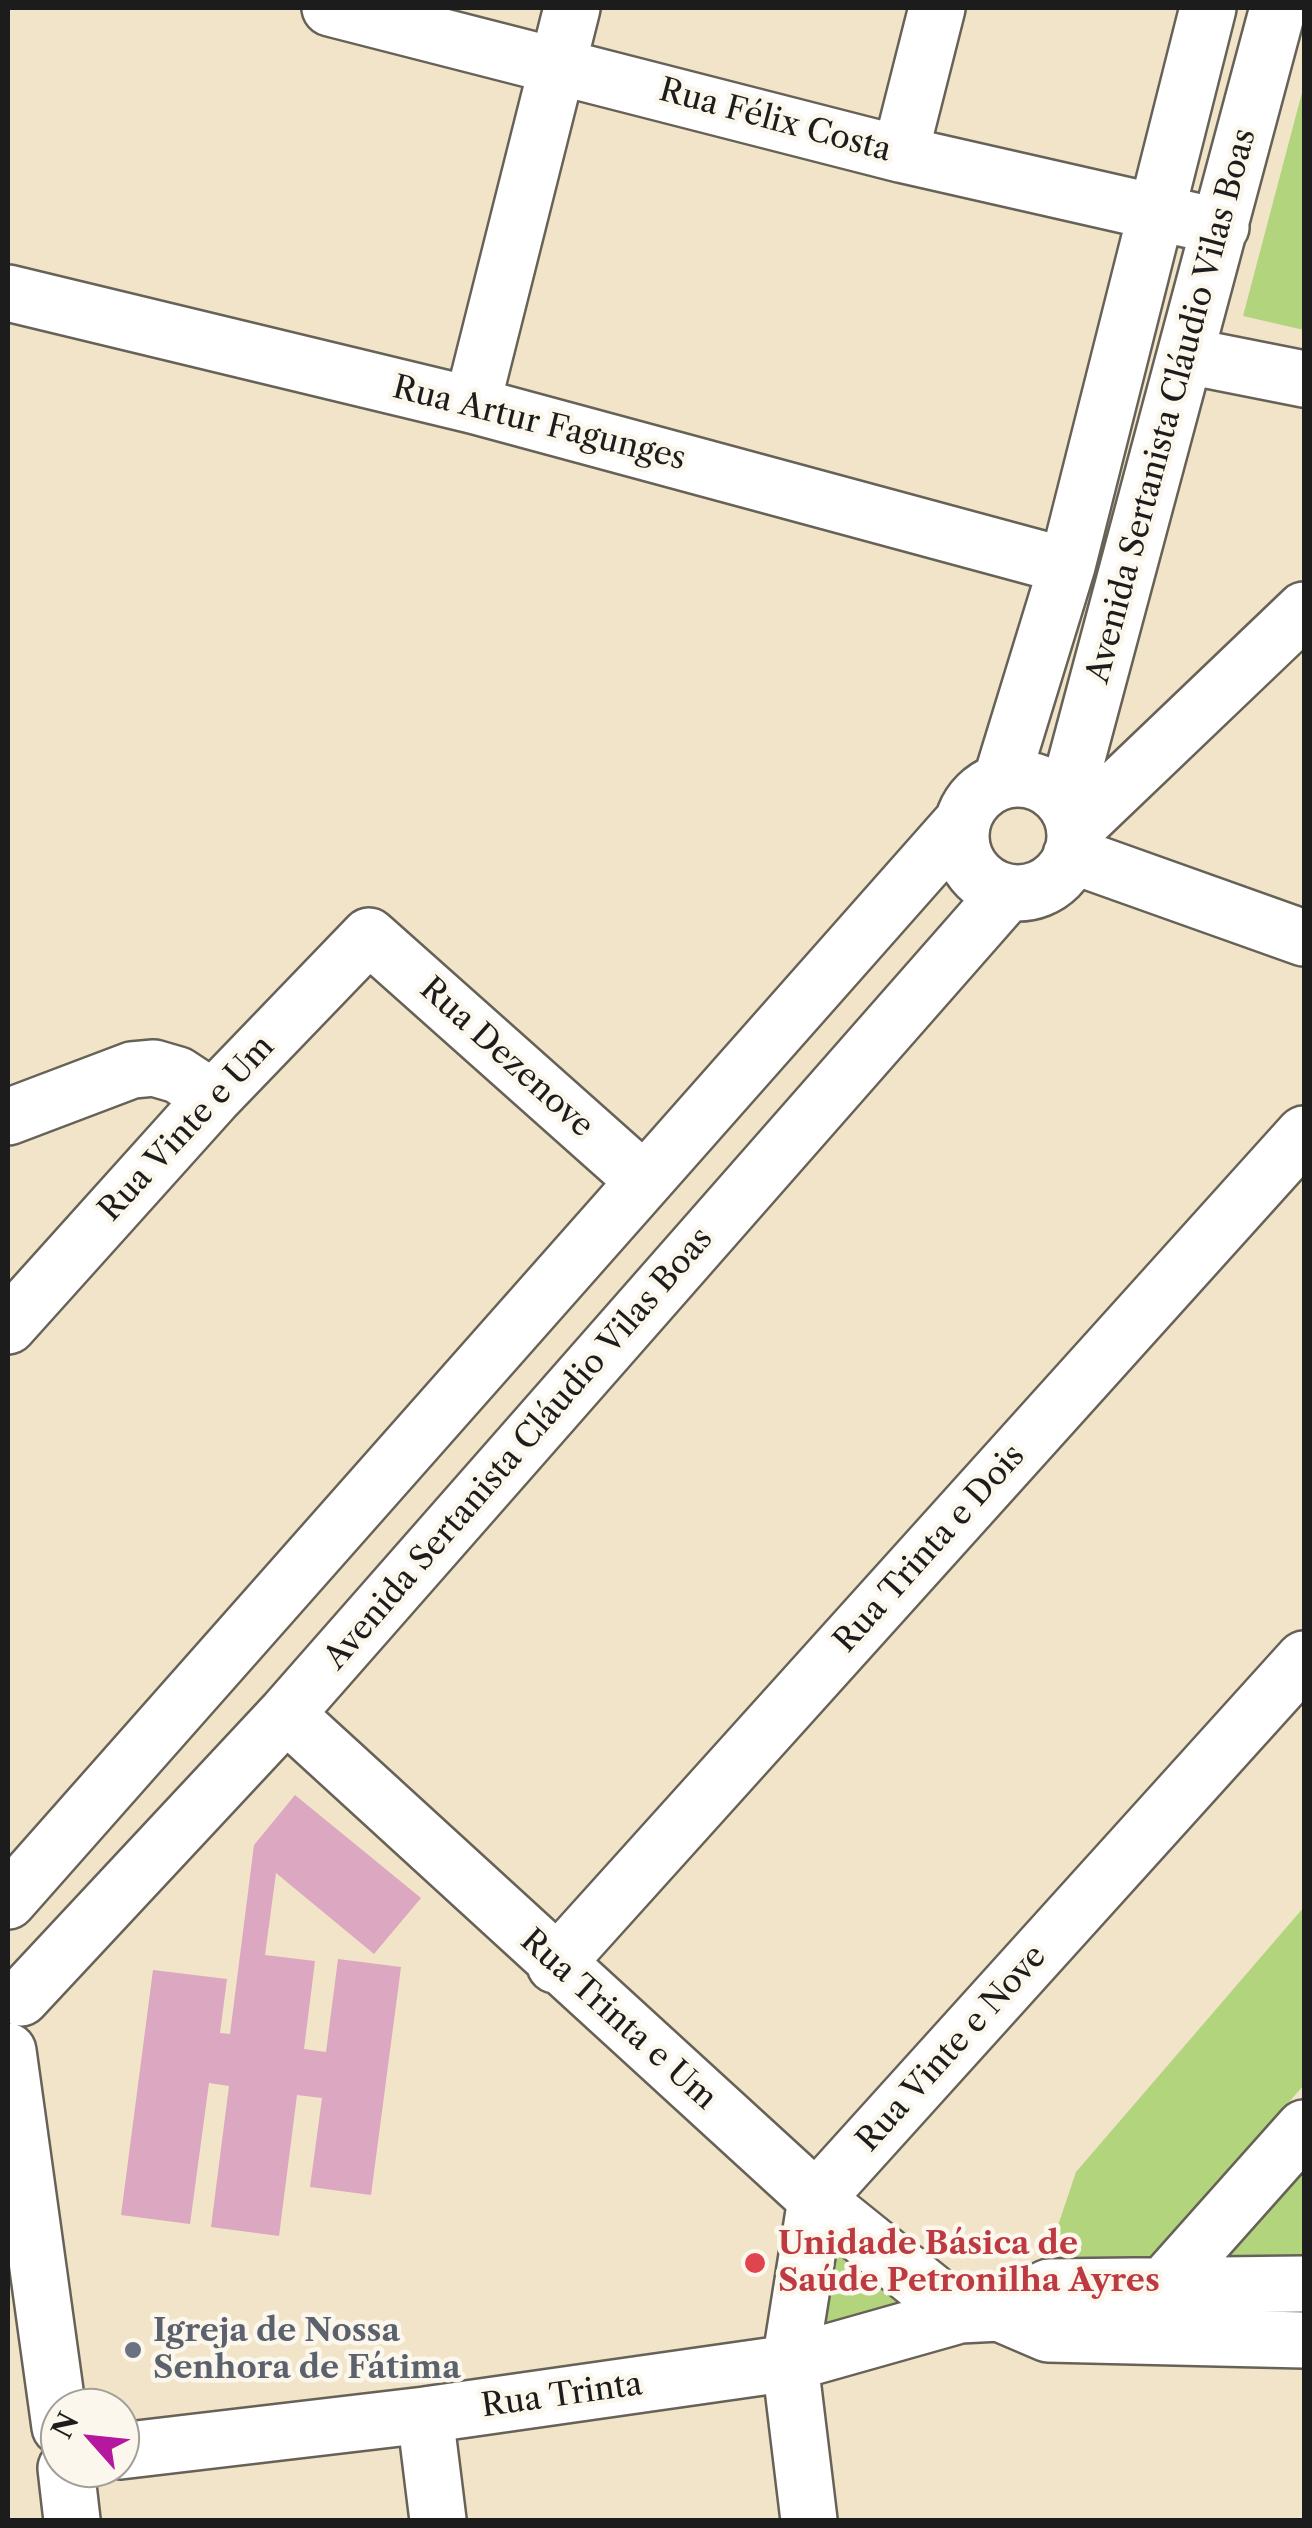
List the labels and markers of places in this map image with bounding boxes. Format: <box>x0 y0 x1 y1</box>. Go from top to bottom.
place label: Unidade Básica de Saúde Petronilha Ayres <box>778 2226 1160 2301</box>
marker: Unidade Básica de Saúde Petronilha Ayres <box>742 2250 768 2276</box>
place label: Igreja de Nossa Senhora de Fátima <box>153 2313 461 2388</box>
marker: Igreja de Nossa Senhora de Fátima <box>122 2339 144 2361</box>

